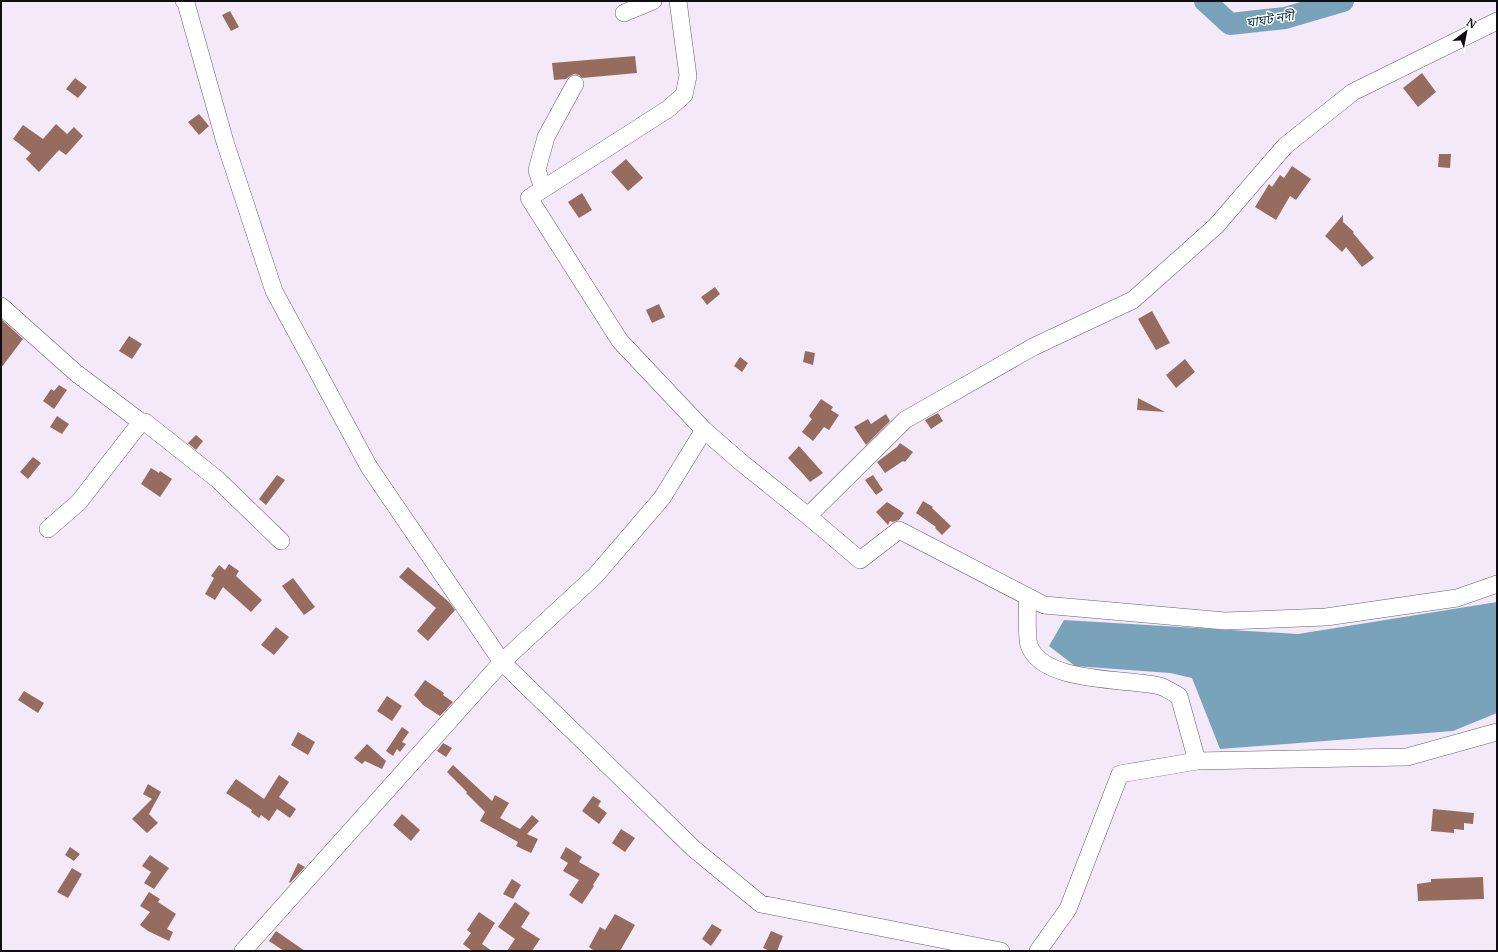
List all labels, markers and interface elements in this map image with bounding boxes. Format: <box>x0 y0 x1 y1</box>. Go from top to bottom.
water label: ঘাঘট নদী <box>1245 6 1298 31</box>
north arrow <box>1446 12 1486 52</box>
text: N <box>1464 15 1479 32</box>

